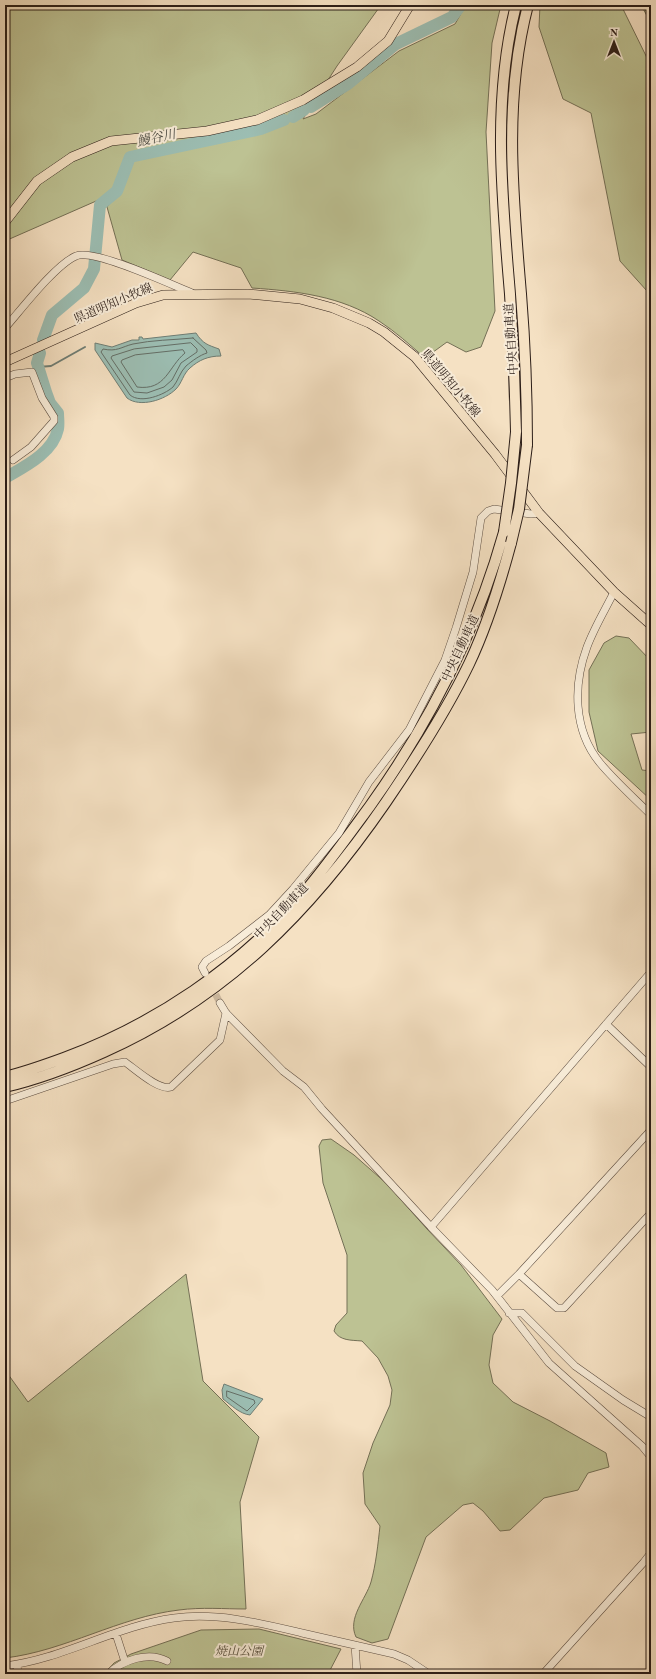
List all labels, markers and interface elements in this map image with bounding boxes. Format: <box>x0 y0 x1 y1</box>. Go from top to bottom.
north arrow <box>594 22 634 62</box>
text: N <box>610 28 619 39</box>
water label: 鰻谷川 <box>136 127 179 149</box>
street label: 県道明知小牧線 <box>72 280 154 326</box>
street label: 中央自動車道 <box>502 303 520 375</box>
street label: 県道明知小牧線 <box>419 346 483 420</box>
street label: 中央自動車道 <box>438 612 482 684</box>
street label: 中央自動車道 <box>251 880 311 942</box>
park label: 焼山公園 <box>215 1645 265 1658</box>

